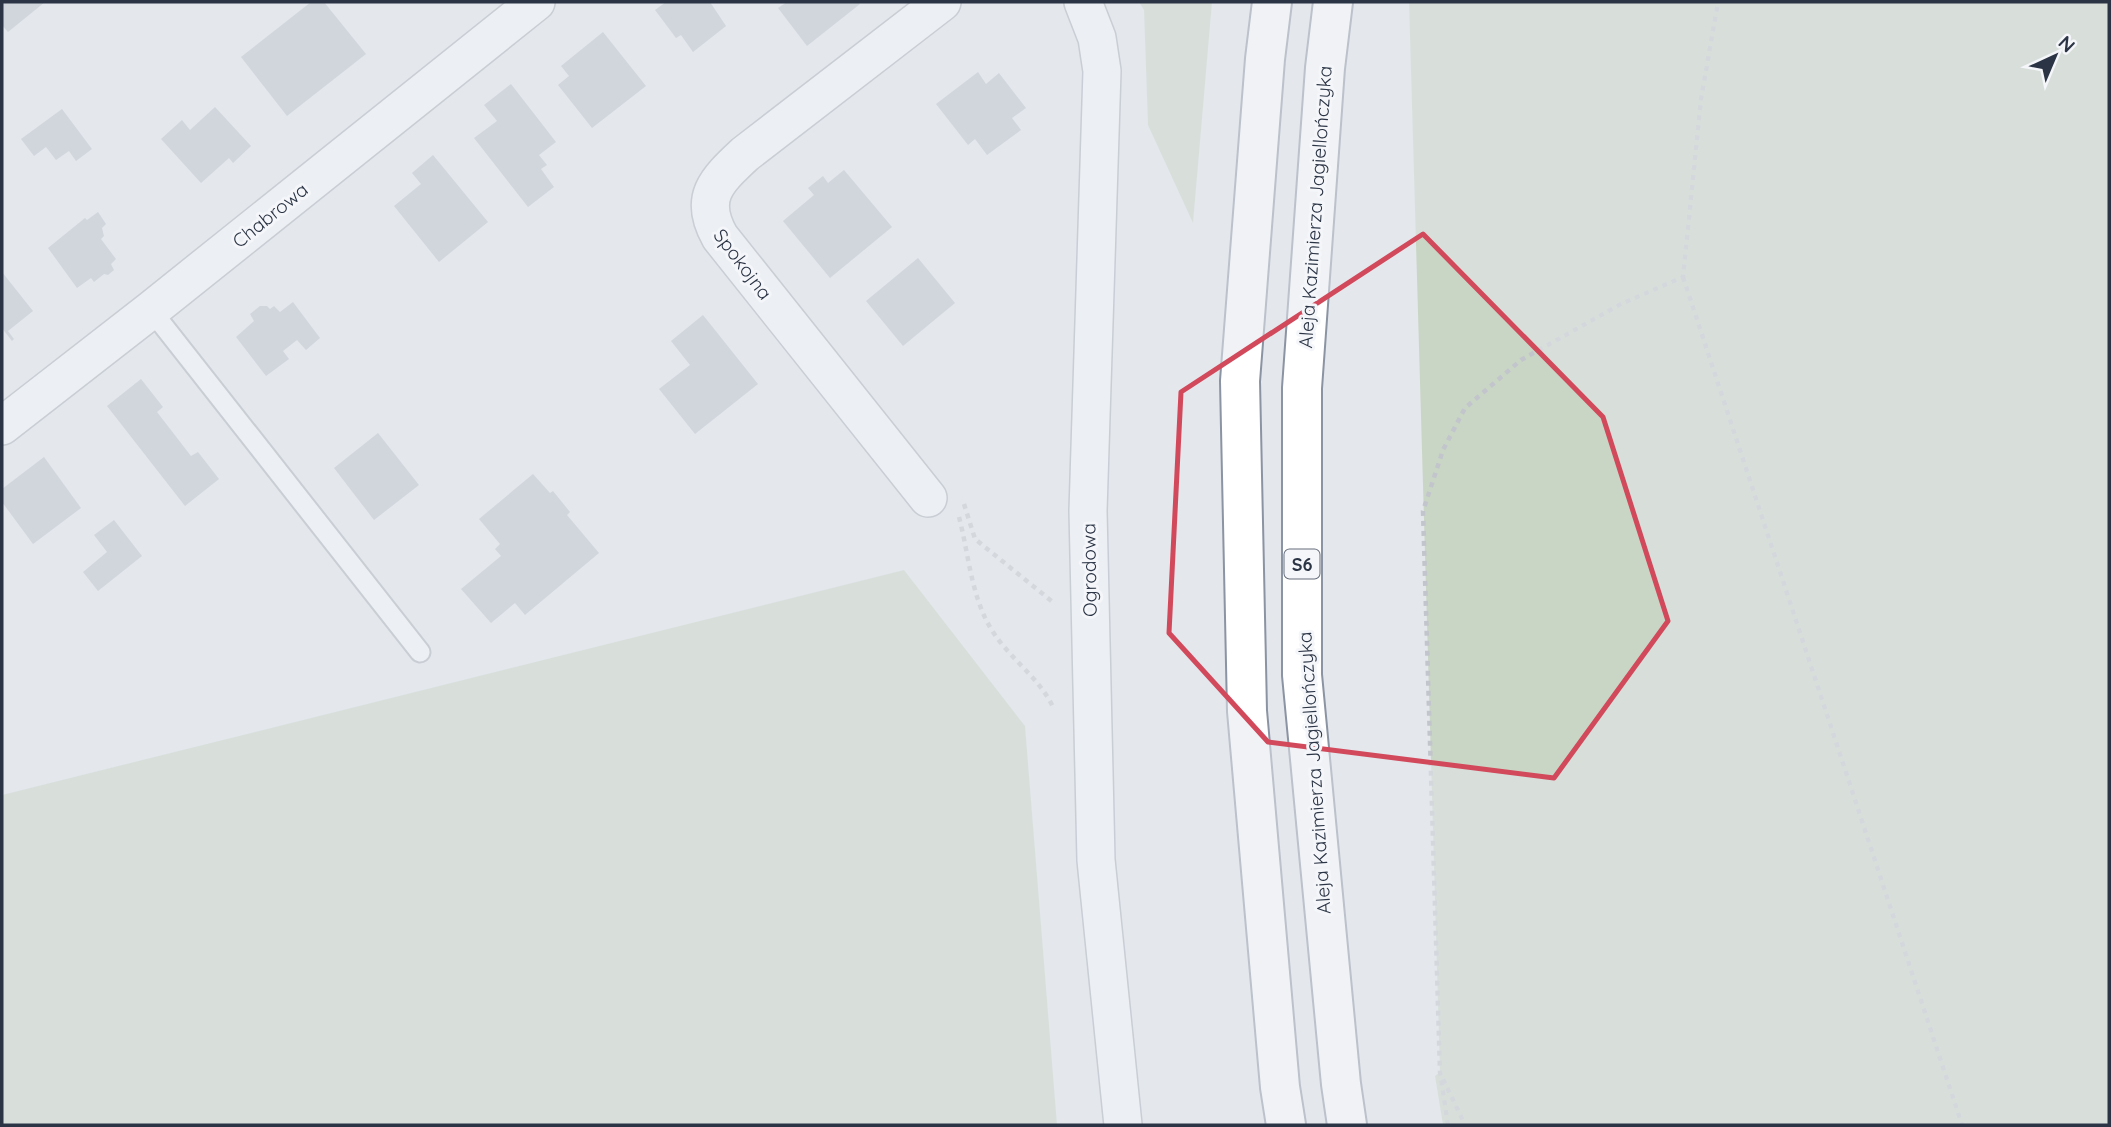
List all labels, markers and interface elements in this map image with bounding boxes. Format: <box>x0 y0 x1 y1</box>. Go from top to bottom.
north arrow <box>2020 21 2090 91</box>
text: N <box>2053 30 2080 57</box>
street label: Aleja Kazimierza Jagiellończyka <box>1293 65 1337 349</box>
street label: Chabrowa <box>227 177 313 253</box>
street label: Spokojna <box>709 224 777 304</box>
street label: Ogrodowa <box>1076 523 1102 617</box>
road number: S6 <box>1284 550 1320 578</box>
street label: Aleja Kazimierza Jagiellończyka <box>1292 631 1336 915</box>

